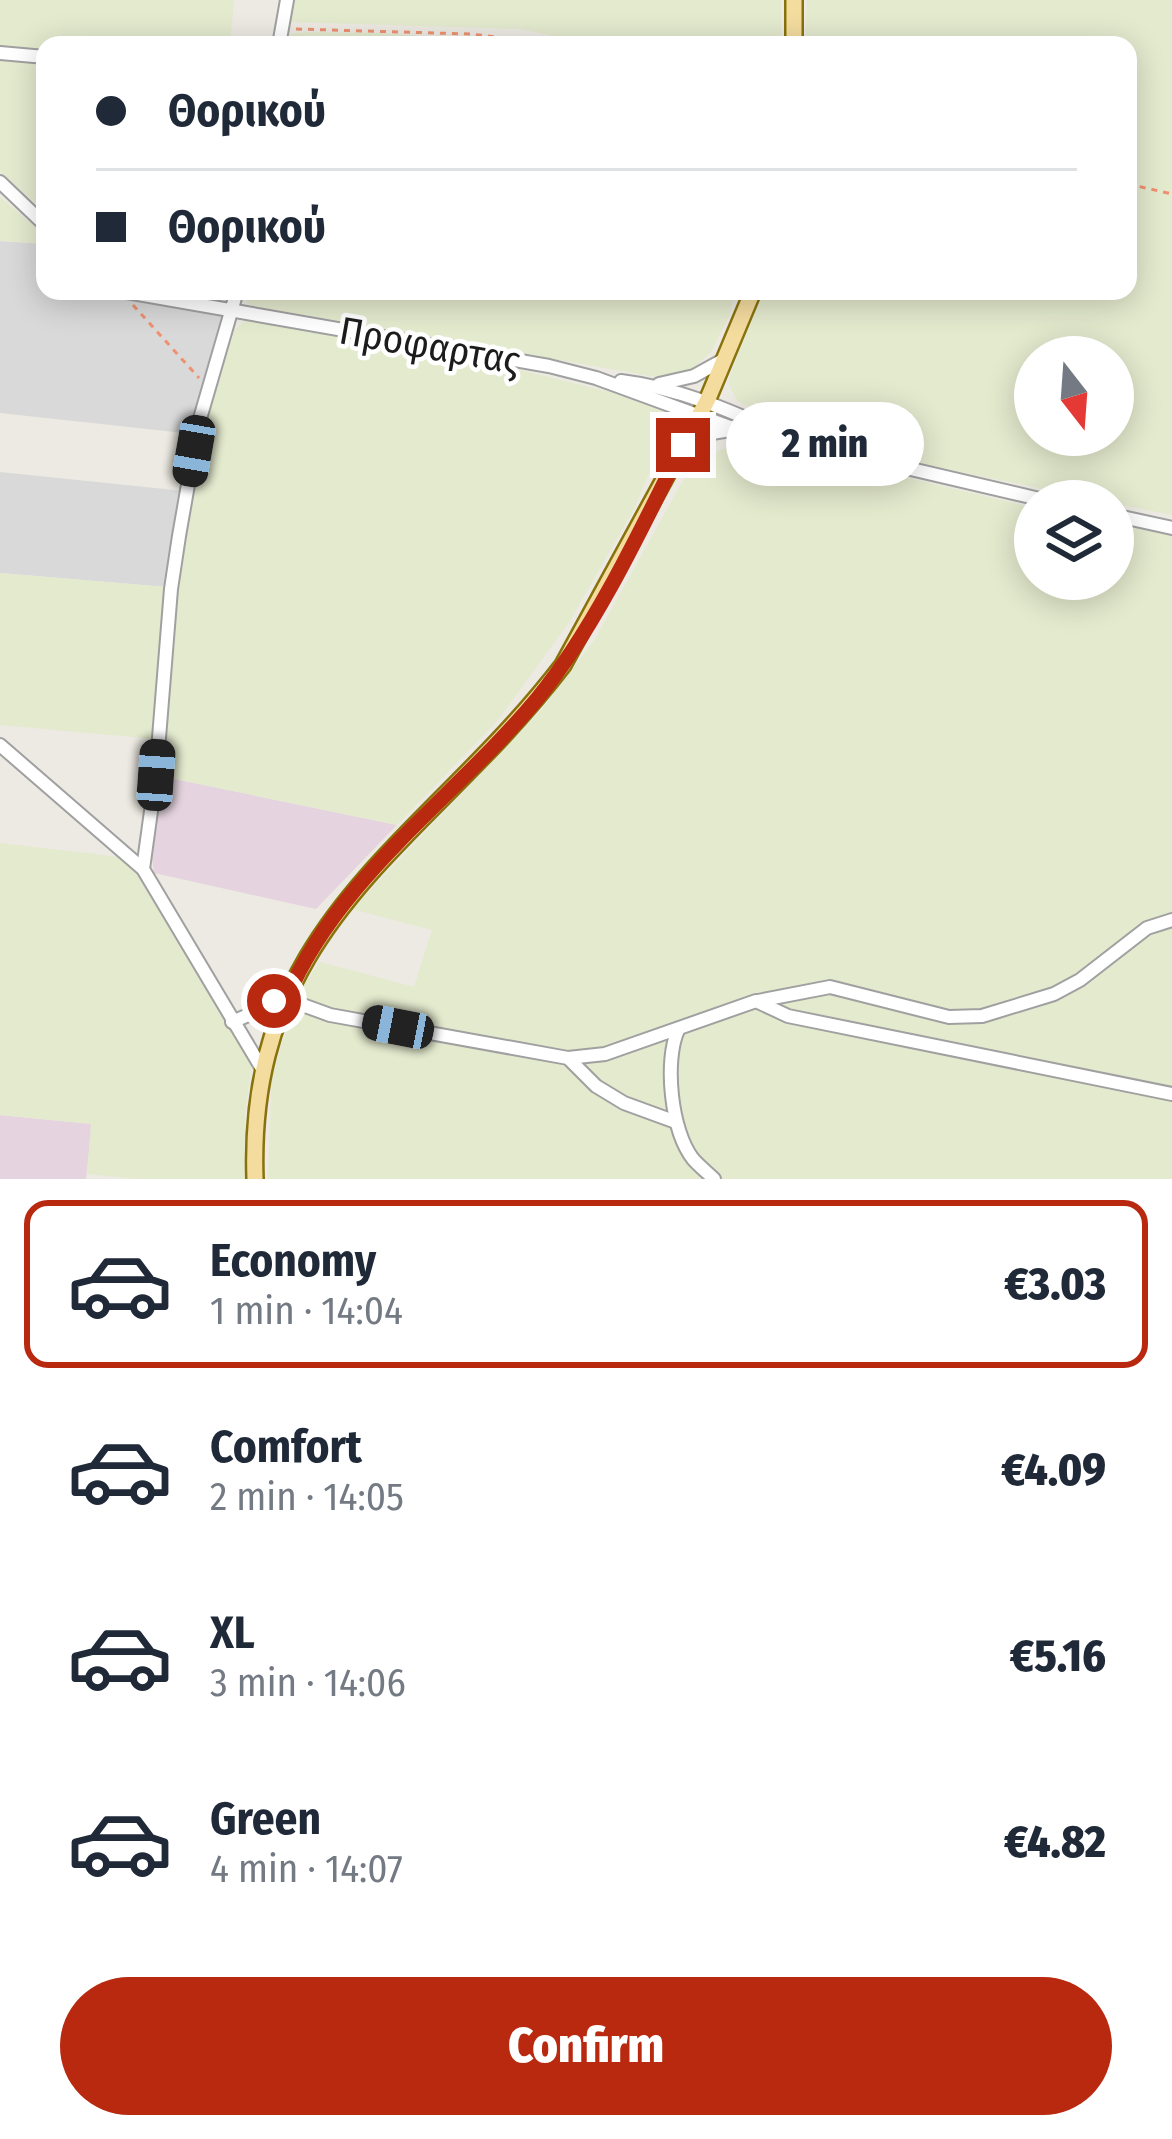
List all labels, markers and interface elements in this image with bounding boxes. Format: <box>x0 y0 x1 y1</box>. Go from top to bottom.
text: Θορικού <box>168 84 326 138</box>
text: Θορικού <box>168 200 326 254</box>
street label: Προφαρτας <box>336 307 524 384</box>
north arrow <box>1014 336 1134 456</box>
map controls <box>1014 336 1134 600</box>
callout: 2 min <box>725 403 923 487</box>
car <box>170 412 218 490</box>
route end <box>656 418 710 472</box>
text: 2 min <box>782 421 868 467</box>
button: layers <box>1014 480 1134 600</box>
car <box>136 738 176 812</box>
route start <box>247 974 301 1028</box>
car <box>359 1002 437 1052</box>
icon: car <box>66 1230 174 1338</box>
text: Economy <box>210 1234 376 1288</box>
text: €3.03 <box>1004 1257 1106 1311</box>
text: 1 min · 14:04 <box>210 1288 403 1334</box>
icon: car <box>66 1416 174 1524</box>
text: Comfort <box>210 1420 362 1474</box>
text: €4.09 <box>1001 1443 1106 1497</box>
text: 2 min · 14:05 <box>210 1474 404 1520</box>
icon: car <box>66 1602 174 1710</box>
text: XL <box>210 1606 255 1660</box>
text: €5.16 <box>1010 1629 1106 1683</box>
text: 3 min · 14:06 <box>210 1660 406 1706</box>
icon: car <box>66 1788 174 1896</box>
text: Green <box>210 1792 321 1846</box>
text: €4.82 <box>1004 1815 1106 1869</box>
text: 4 min · 14:07 <box>210 1846 403 1892</box>
button: Confirm <box>60 1977 1112 2115</box>

